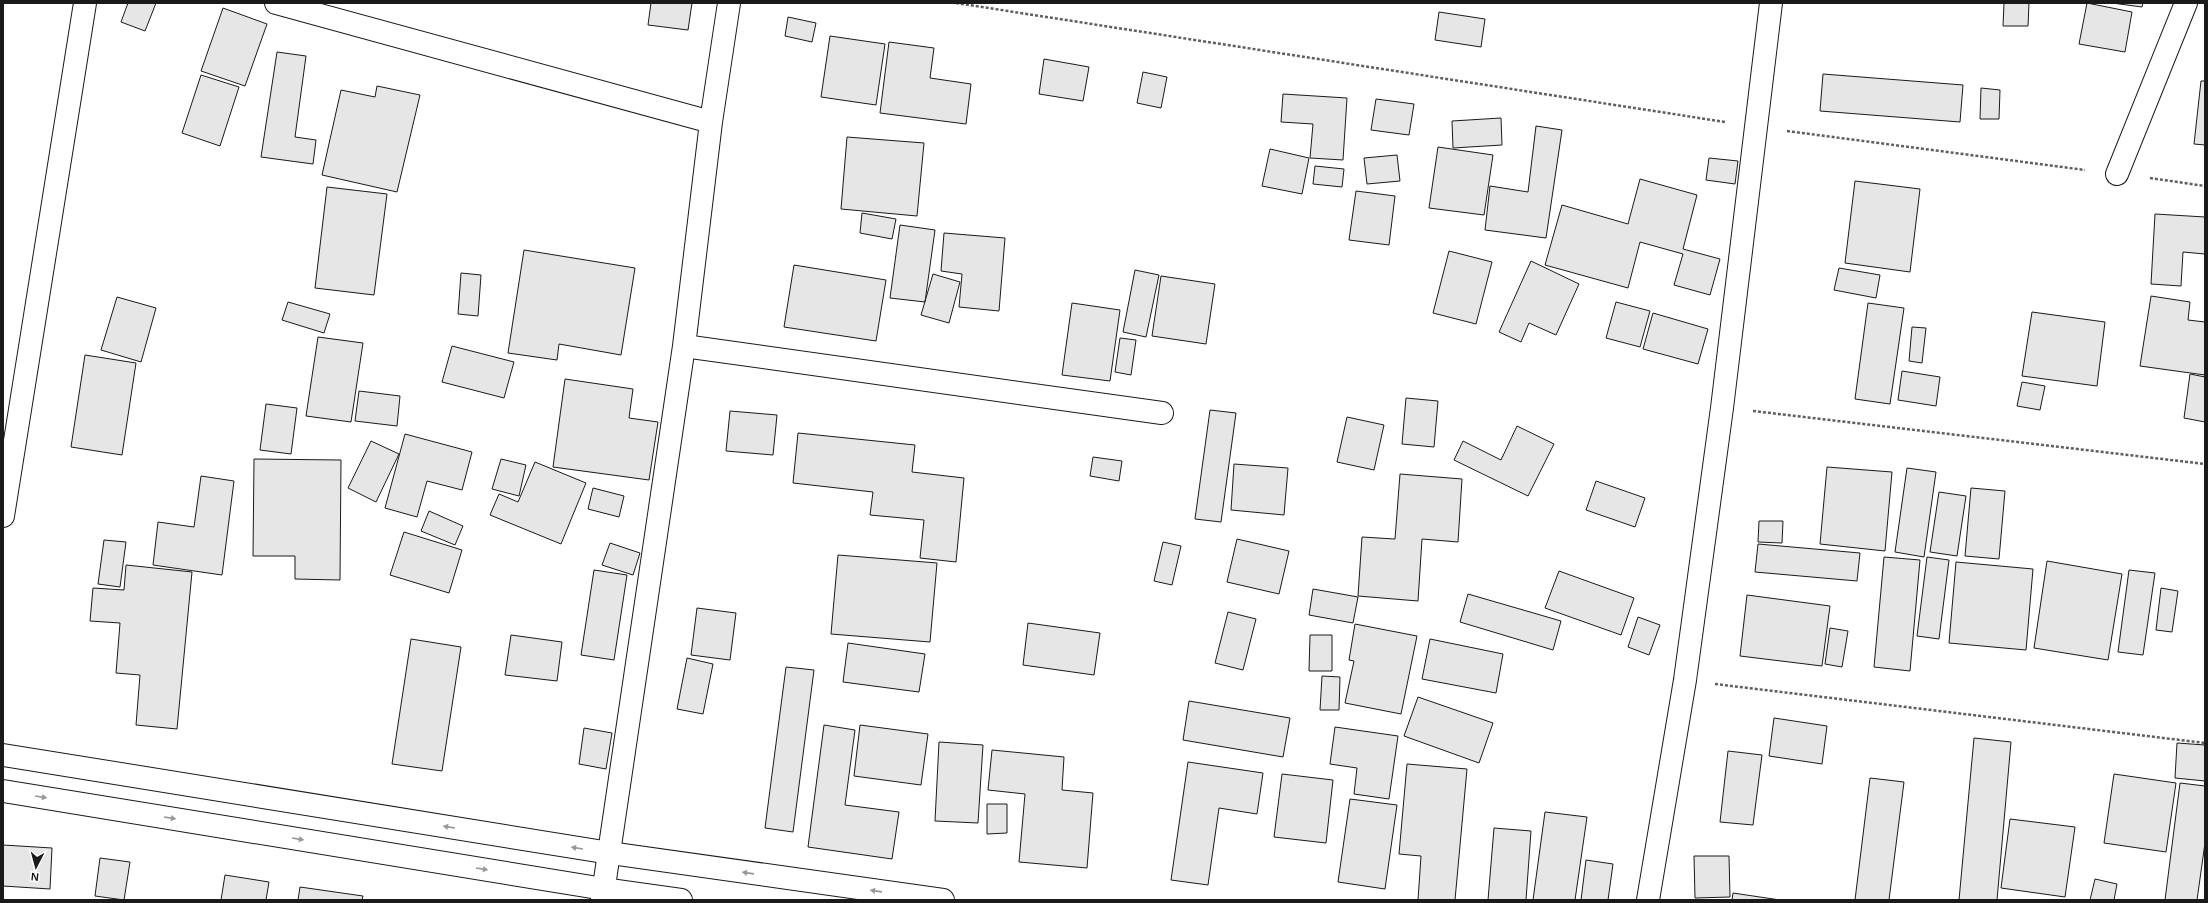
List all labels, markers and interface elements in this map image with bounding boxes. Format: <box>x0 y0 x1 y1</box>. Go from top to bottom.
one-way arrow <box>35 795 48 801</box>
one-way arrow <box>164 816 176 822</box>
one-way arrow <box>443 824 455 830</box>
one-way arrow <box>292 837 304 843</box>
one-way arrow <box>571 845 583 851</box>
north arrow <box>16 847 56 887</box>
one-way arrow <box>476 867 488 873</box>
one-way arrow <box>742 870 754 876</box>
text: N <box>30 871 40 883</box>
one-way arrow <box>870 888 882 894</box>

